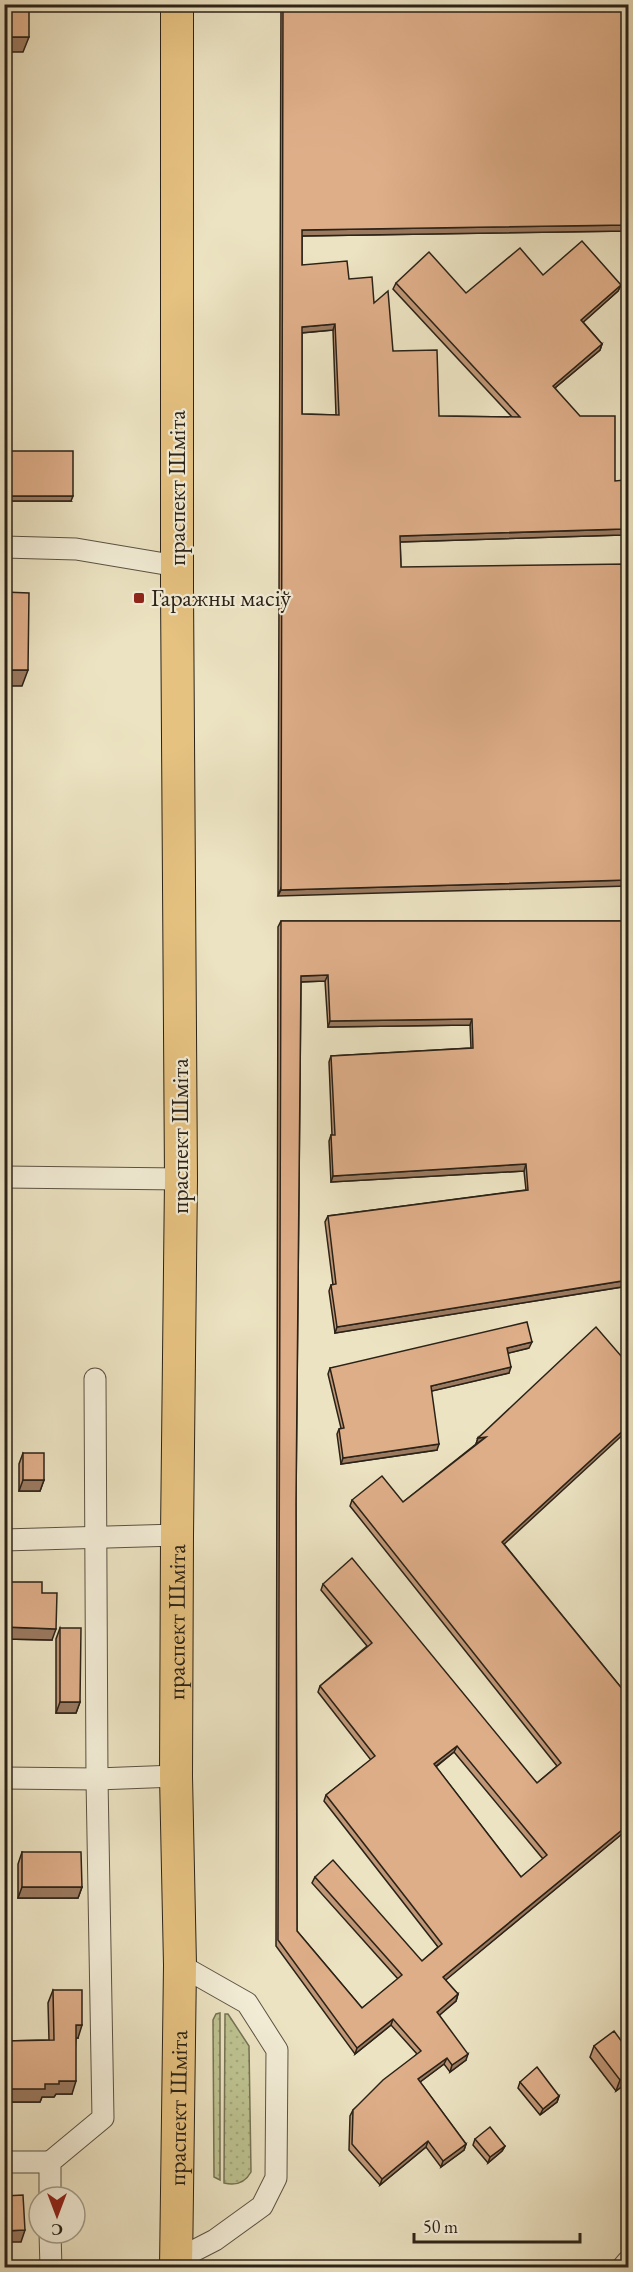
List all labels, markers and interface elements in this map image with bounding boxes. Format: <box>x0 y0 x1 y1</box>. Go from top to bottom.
street label: праспект Шміта <box>161 410 192 566</box>
place label: Гаражны масіў <box>151 582 292 613</box>
marker: Гаражны масіў <box>132 591 146 605</box>
street label: праспект Шміта <box>164 1058 195 1214</box>
street label: праспект Шміта <box>160 1544 192 1700</box>
street label: праспект Шміта <box>161 2029 194 2186</box>
north arrow <box>27 2185 87 2245</box>
scale bar <box>414 2206 580 2244</box>
text: 50 m <box>423 2215 458 2238</box>
text: С <box>51 2219 63 2240</box>

